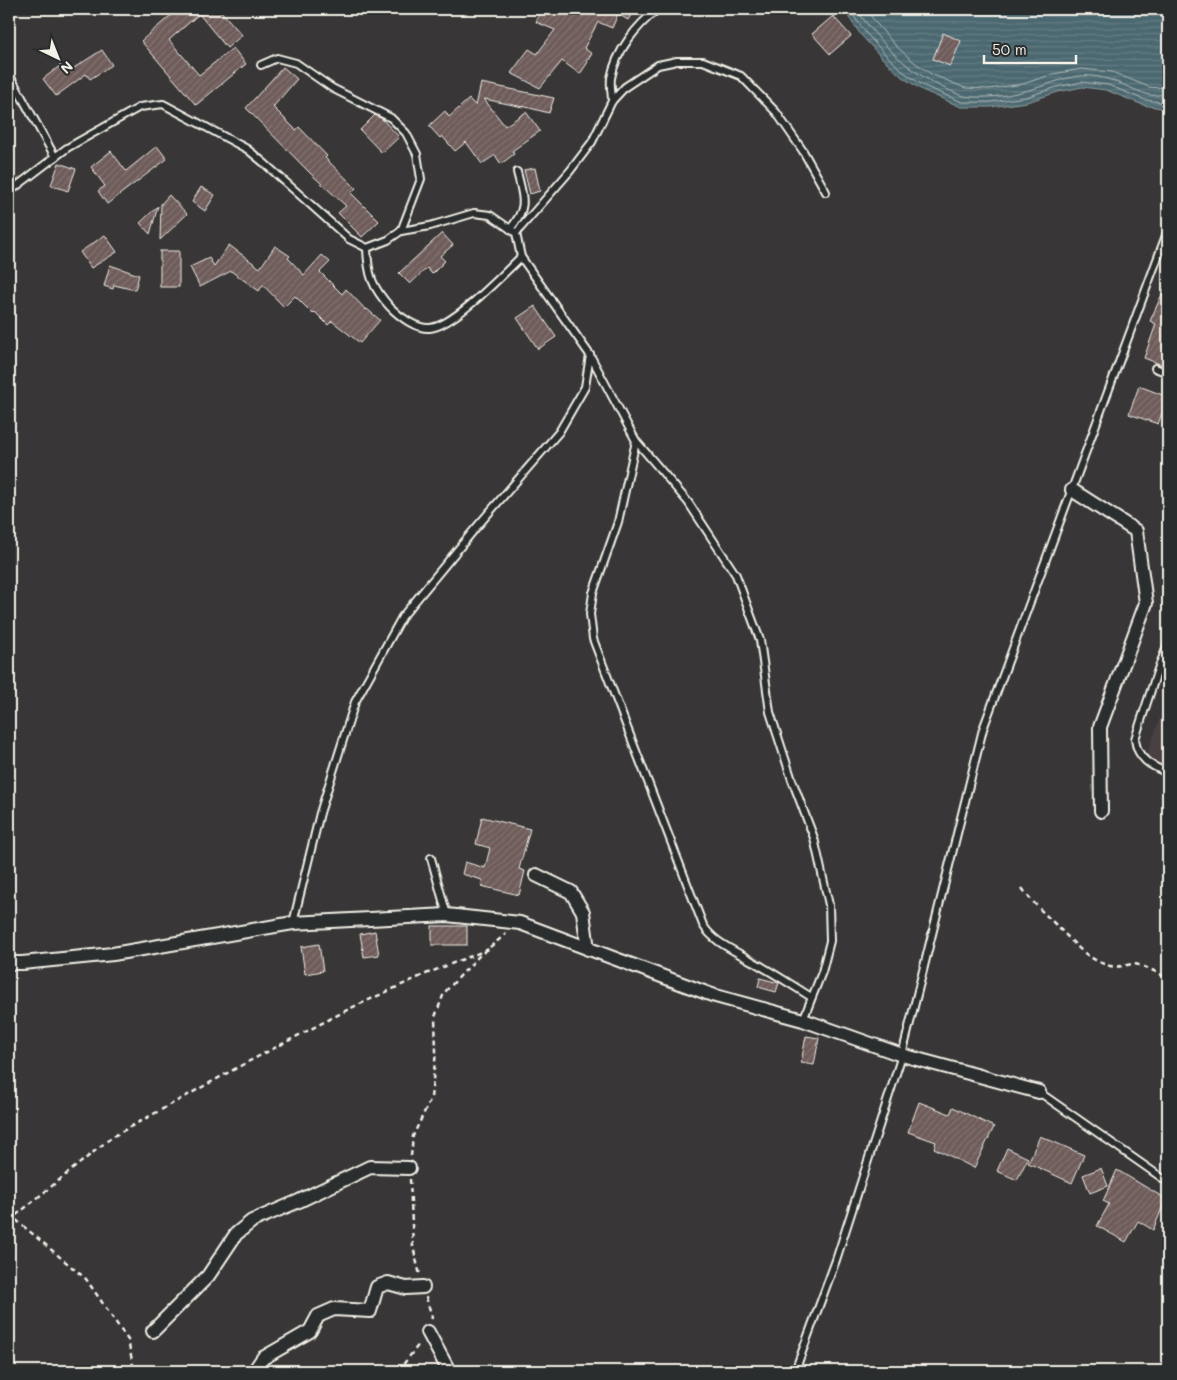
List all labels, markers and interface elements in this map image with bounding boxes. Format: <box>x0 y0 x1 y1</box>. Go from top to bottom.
north arrow <box>32 32 82 82</box>
scale bar <box>984 32 1077 64</box>
text: 50 m <box>992 39 1027 59</box>
text: N <box>57 57 78 78</box>

